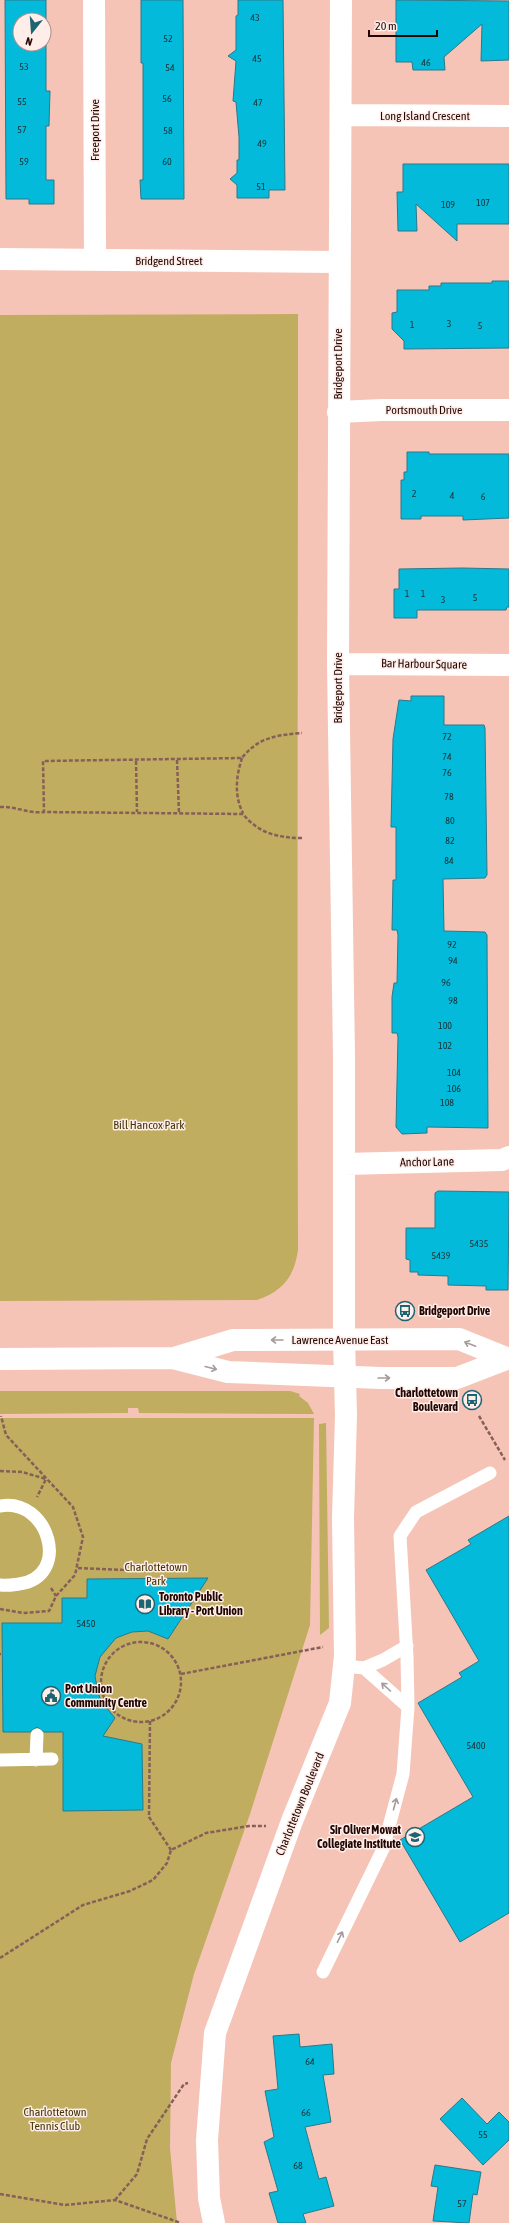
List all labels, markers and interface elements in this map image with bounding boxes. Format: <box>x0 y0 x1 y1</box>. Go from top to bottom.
north arrow <box>12 12 52 52</box>
house number: 43 <box>250 12 260 23</box>
scale bar <box>369 12 437 38</box>
text: 20 m <box>375 19 397 33</box>
house number: 52 <box>163 33 173 44</box>
text: N <box>24 35 34 48</box>
house number: 45 <box>252 53 262 64</box>
house number: 46 <box>421 57 431 68</box>
house number: 53 <box>19 61 29 72</box>
house number: 54 <box>165 62 175 73</box>
house number: 56 <box>162 93 172 104</box>
house number: 55 <box>17 96 27 107</box>
house number: 47 <box>253 97 263 108</box>
street label: Freeport Drive <box>88 99 102 161</box>
street label: Long Island Crescent <box>380 109 470 123</box>
house number: 57 <box>17 124 27 135</box>
house number: 58 <box>163 125 173 136</box>
house number: 49 <box>257 138 267 149</box>
house number: 59 <box>19 156 29 167</box>
house number: 60 <box>162 156 172 167</box>
house number: 51 <box>256 181 266 192</box>
house number: 107 <box>476 197 490 208</box>
house number: 109 <box>441 199 455 210</box>
street label: Bridgend Street <box>135 254 203 268</box>
house number: 3 <box>447 318 452 329</box>
house number: 1 <box>410 319 415 330</box>
house number: 5 <box>478 320 483 331</box>
street label: Bridgeport Drive <box>331 328 345 400</box>
street label: Portsmouth Drive <box>386 403 462 417</box>
house number: 2 <box>412 488 417 499</box>
house number: 4 <box>450 490 455 501</box>
house number: 6 <box>481 491 486 502</box>
house number: 1 <box>405 588 410 599</box>
house number: 1 <box>421 588 426 599</box>
house number: 5 <box>473 592 478 603</box>
house number: 3 <box>441 594 446 605</box>
street label: Bridgeport Drive <box>331 652 345 724</box>
street label: Bar Harbour Square <box>381 656 467 672</box>
house number: 72 <box>442 731 452 742</box>
house number: 74 <box>442 751 452 762</box>
house number: 76 <box>442 767 452 778</box>
house number: 78 <box>444 791 454 802</box>
house number: 80 <box>445 815 455 826</box>
house number: 82 <box>445 835 455 846</box>
house number: 84 <box>444 855 454 866</box>
house number: 92 <box>447 939 457 950</box>
house number: 94 <box>448 955 458 966</box>
house number: 96 <box>441 977 451 988</box>
house number: 98 <box>448 995 458 1006</box>
house number: 100 <box>438 1020 452 1031</box>
house number: 102 <box>438 1040 452 1051</box>
house number: 104 <box>447 1067 461 1078</box>
house number: 106 <box>447 1083 461 1094</box>
house number: 108 <box>440 1097 454 1108</box>
park label: Bill Hancox Park <box>113 1118 185 1132</box>
street label: Anchor Lane <box>400 1155 454 1169</box>
house number: 5435 <box>470 1238 489 1249</box>
house number: 5439 <box>432 1250 451 1261</box>
bus stop icon: Bridgeport Drive <box>394 1300 416 1322</box>
place label: Bridgeport Drive <box>419 1304 491 1318</box>
street label: Lawrence Avenue East <box>292 1333 389 1347</box>
one-way arrow <box>271 1336 284 1344</box>
one-way arrow <box>465 1339 477 1347</box>
one-way arrow <box>204 1364 217 1372</box>
one-way arrow <box>377 1374 390 1382</box>
place label: Charlottetown Boulevard <box>395 1386 458 1414</box>
bus stop icon: Charlottetown Boulevard <box>461 1389 483 1411</box>
park label: Charlottetown Park <box>124 1560 188 1588</box>
place label: Toronto Public Library - Port Union <box>159 1590 243 1618</box>
library icon: Toronto Public Library - Port Union <box>134 1593 156 1615</box>
house number: 5450 <box>77 1618 96 1629</box>
place label: Port Union Community Centre <box>65 1682 147 1710</box>
one-way arrow <box>380 1683 391 1692</box>
public building icon: Port Union Community Centre <box>40 1685 62 1707</box>
house number: 5400 <box>467 1740 486 1751</box>
street label: Charlottetown Boulevard <box>273 1750 327 1858</box>
one-way arrow <box>392 1798 399 1811</box>
place label: Sir Oliver Mowat Collegiate Institute <box>317 1823 402 1851</box>
school or university icon: Sir Oliver Mowat Collegiate Institute <box>404 1826 426 1848</box>
one-way arrow <box>337 1931 344 1943</box>
house number: 64 <box>305 2056 315 2067</box>
park label: Charlottetown Tennis Club <box>23 2105 87 2133</box>
house number: 66 <box>301 2107 311 2118</box>
house number: 55 <box>478 2129 488 2140</box>
house number: 68 <box>293 2160 303 2171</box>
house number: 57 <box>457 2198 467 2209</box>

